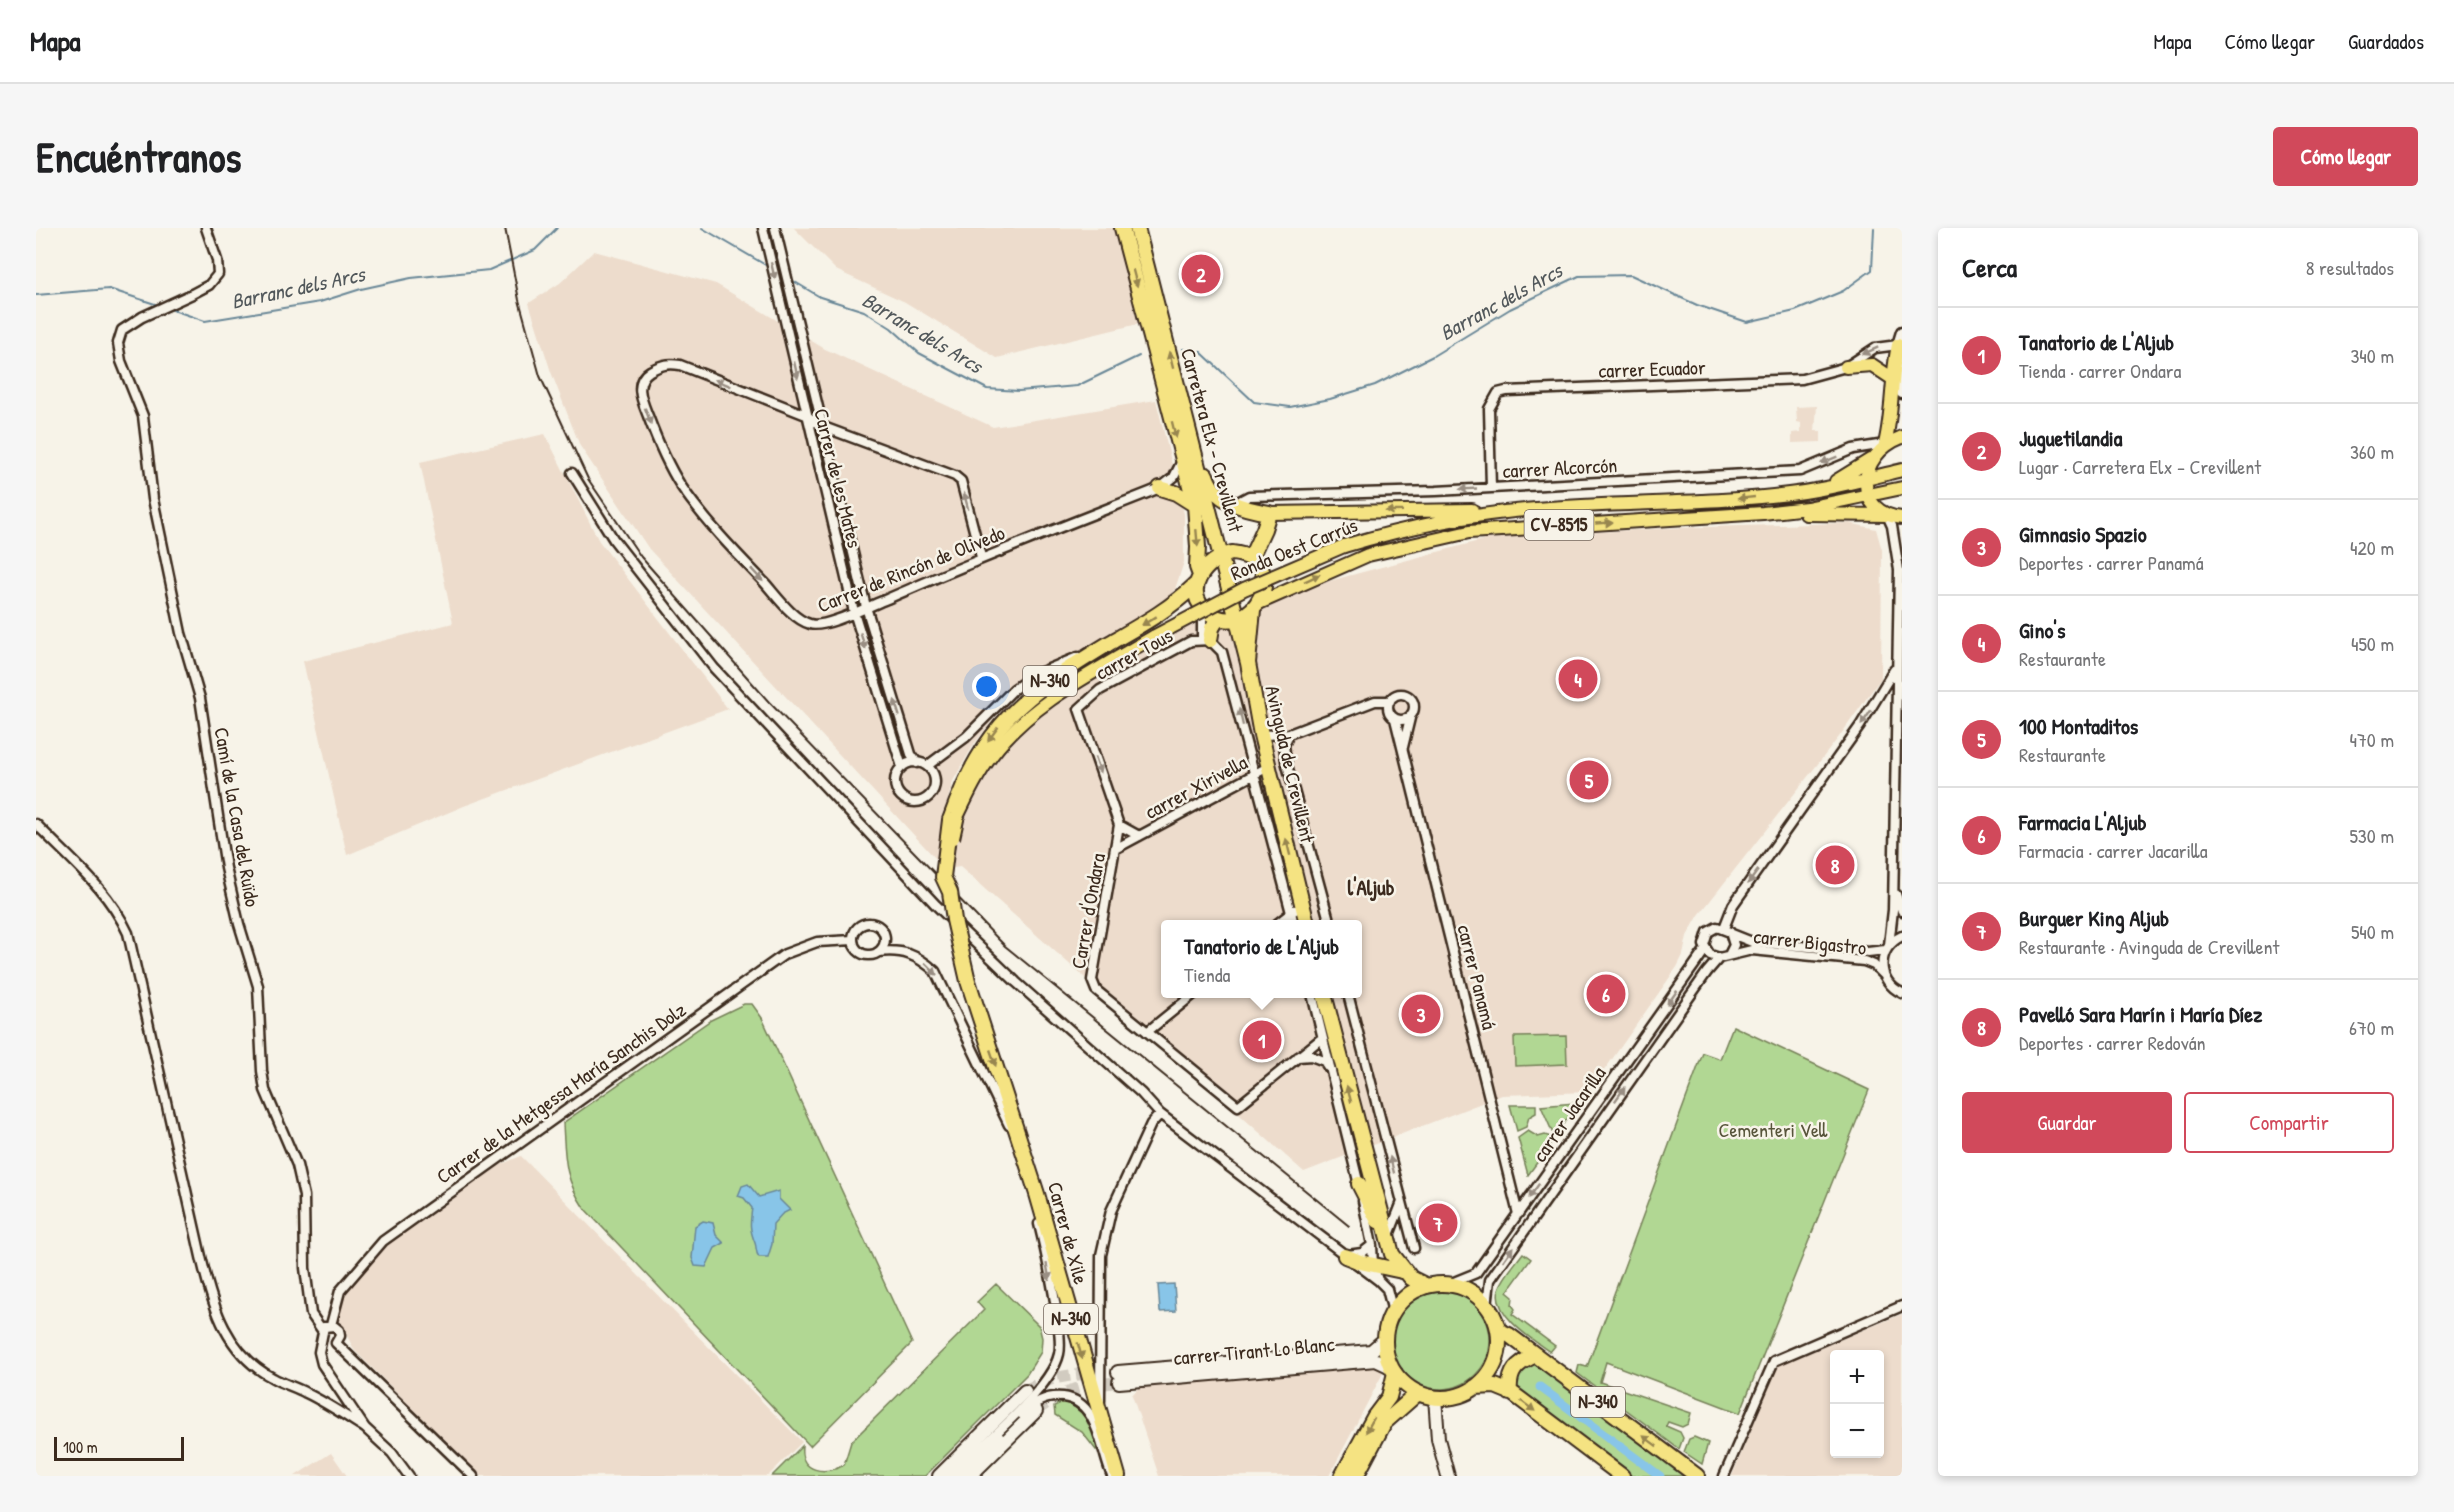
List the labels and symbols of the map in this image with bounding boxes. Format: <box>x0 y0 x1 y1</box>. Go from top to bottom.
pin: 2 <box>1182 252 1220 296</box>
water label: Barranc dels Arcs <box>1435 255 1569 347</box>
water label: Barranc dels Arcs <box>229 259 369 316</box>
one-way arrow <box>768 262 778 280</box>
one-way arrow <box>1131 270 1140 288</box>
water label: Barranc dels Arcs <box>857 285 989 381</box>
street label: Carretera Elx - Crevillent <box>1175 345 1250 536</box>
one-way arrow <box>1861 346 1879 356</box>
one-way arrow <box>1165 351 1175 369</box>
street label: carrer Ecuador <box>1598 353 1706 384</box>
one-way arrow <box>791 361 801 379</box>
one-way arrow <box>714 378 732 387</box>
street label: Carrer de les Mates <box>808 405 869 551</box>
one-way arrow <box>643 407 653 425</box>
one-way arrow <box>1170 420 1180 439</box>
street label: carrer Alcorcón <box>1502 451 1618 484</box>
one-way arrow <box>1820 456 1838 465</box>
one-way arrow <box>1459 485 1478 494</box>
one-way arrow <box>961 492 970 510</box>
one-way arrow <box>1736 493 1755 503</box>
one-way arrow <box>1384 506 1403 516</box>
road number: CV-8515 <box>1524 510 1594 540</box>
street label: Ronda Oest Carrús <box>1226 511 1362 586</box>
one-way arrow <box>1595 518 1614 527</box>
street label: Carrer de Rincón de Olivedo <box>813 519 1009 619</box>
one-way arrow <box>1193 529 1202 548</box>
one-way arrow <box>750 567 764 581</box>
one-way arrow <box>1304 574 1321 583</box>
one-way arrow <box>1141 615 1157 626</box>
street label: carrer Tous <box>1090 621 1177 686</box>
one-way arrow <box>859 632 868 650</box>
pin: 4 <box>1558 656 1598 702</box>
road number: N-340 <box>1023 666 1077 696</box>
your location <box>972 672 1001 701</box>
street label: Avinguda de Crevillent <box>1259 683 1322 846</box>
one-way arrow <box>892 699 901 717</box>
one-way arrow <box>1235 708 1245 726</box>
one-way arrow <box>1860 709 1871 726</box>
street label: Camí de la Casa del Ruïdo <box>208 725 267 909</box>
one-way arrow <box>987 726 999 742</box>
street label: carrer Xirivella <box>1140 748 1252 825</box>
one-way arrow <box>1094 756 1104 774</box>
pin: 5 <box>1570 758 1608 802</box>
one-way arrow <box>1283 838 1293 856</box>
pin: 8 <box>1816 842 1854 888</box>
street label: Carrer d'Ondara <box>1064 851 1111 971</box>
one-way arrow <box>1747 869 1759 885</box>
district label: l'Aljub <box>1348 873 1395 902</box>
street label: carrer Panamá <box>1451 922 1504 1032</box>
street label: carrer Bigastro <box>1752 922 1868 961</box>
one-way arrow <box>924 961 938 976</box>
pin: 6 <box>1586 972 1626 1017</box>
one-way arrow <box>1667 990 1678 1006</box>
pin: 3 <box>1402 992 1440 1036</box>
street label: Carrer de la Metgessa María Sanchis Dolz <box>431 996 691 1189</box>
pin: 1 <box>1242 1018 1282 1062</box>
one-way arrow <box>989 1049 998 1067</box>
street label: carrer Jacarilla <box>1526 1060 1611 1167</box>
one-way arrow <box>1344 1085 1354 1103</box>
one-way arrow <box>1614 1087 1626 1103</box>
park label: Cementeri Vell <box>1719 1116 1828 1143</box>
one-way arrow <box>1387 1156 1397 1174</box>
street label: Carrer de Xile <box>1042 1179 1095 1287</box>
one-way arrow <box>1529 1184 1541 1199</box>
pin: 7 <box>1418 1200 1458 1246</box>
one-way arrow <box>1502 1246 1513 1262</box>
one-way arrow <box>1043 1263 1052 1282</box>
road number: N-340 <box>1044 1304 1098 1334</box>
street label: carrer Tirant Lo Blanc <box>1172 1330 1336 1371</box>
one-way arrow <box>1076 1342 1085 1360</box>
road number: N-340 <box>1571 1387 1625 1417</box>
one-way arrow <box>1520 1399 1536 1412</box>
one-way arrow <box>1365 1416 1375 1433</box>
scale bar <box>54 1434 184 1462</box>
one-way arrow <box>1643 1435 1659 1447</box>

